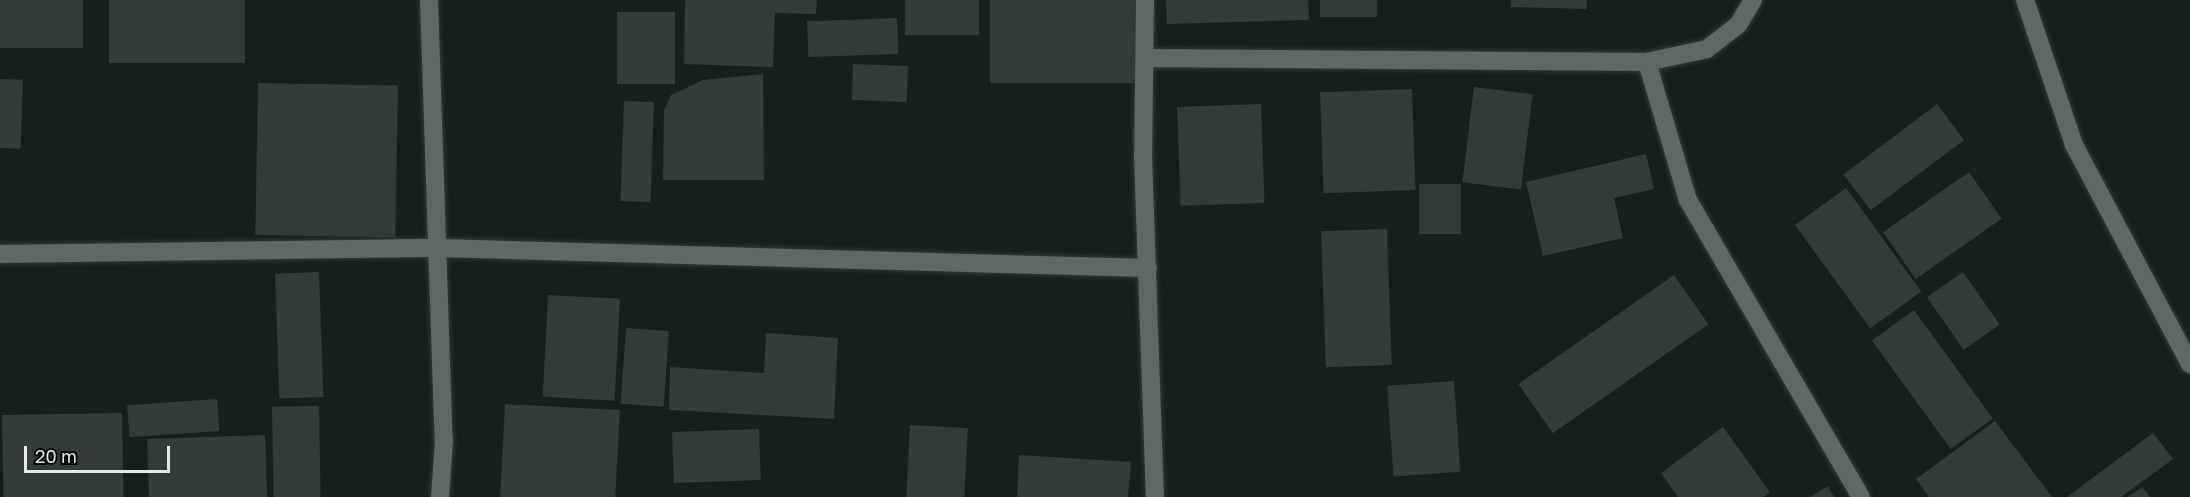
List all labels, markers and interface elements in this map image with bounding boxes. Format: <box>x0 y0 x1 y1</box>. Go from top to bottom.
scale bar <box>27 434 172 472</box>
text: 20 m <box>35 445 77 467</box>

